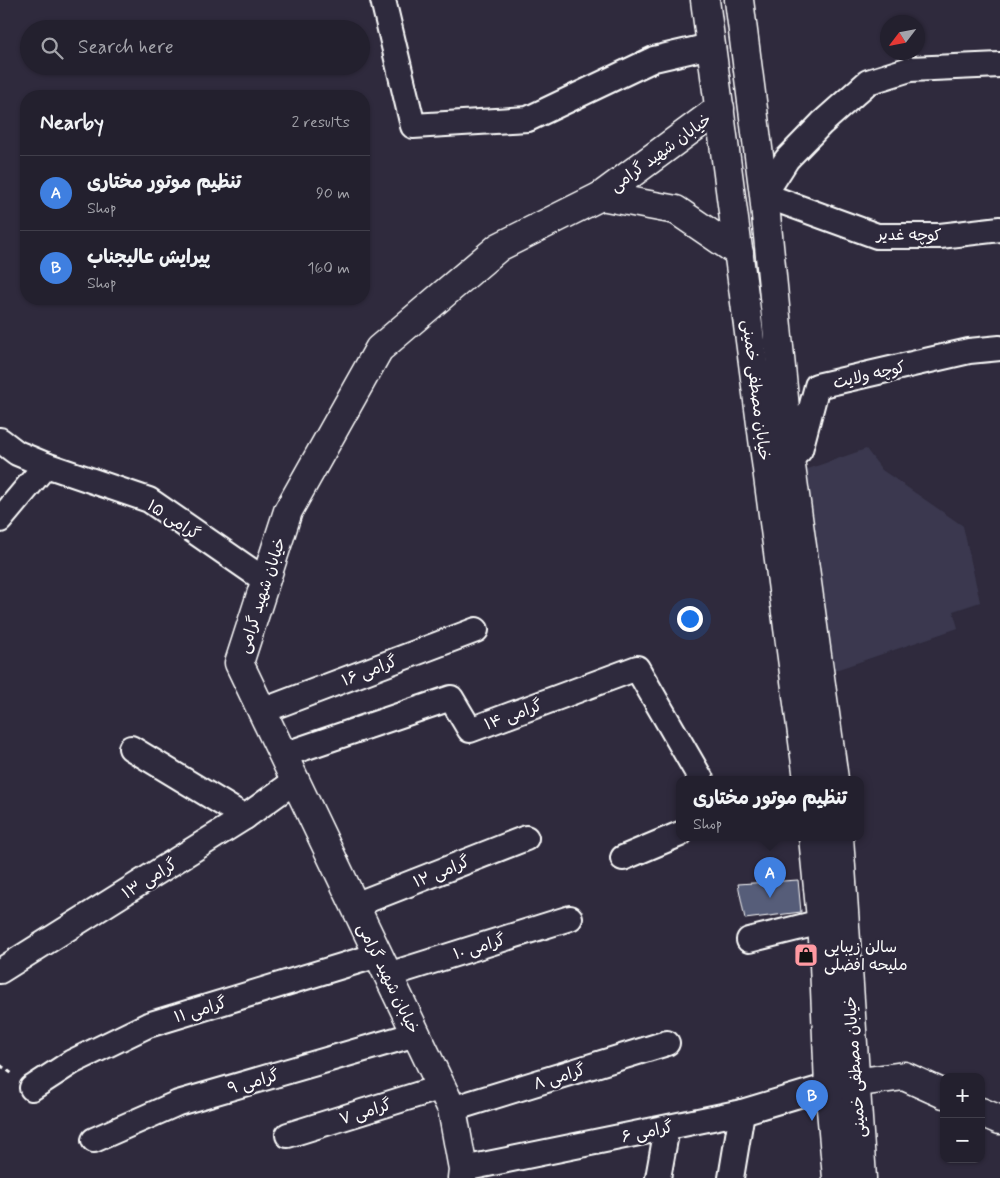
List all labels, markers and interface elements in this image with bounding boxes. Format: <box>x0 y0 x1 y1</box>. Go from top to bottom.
north arrow <box>880 15 925 60</box>
search box <box>20 20 370 75</box>
icon: search <box>38 34 66 62</box>
text: Search here <box>78 35 174 60</box>
text: Nearby <box>40 109 104 137</box>
street label: خیابان شهید گرامی <box>606 109 716 197</box>
text: 2 results <box>292 112 350 133</box>
text: تنظیم موتور مختاری <box>87 170 241 195</box>
text: A <box>51 183 61 204</box>
text: 90 m <box>316 183 350 204</box>
text: Shop <box>87 198 116 219</box>
street label: کوچه غدیر <box>874 224 942 247</box>
text: پیرایش عالیجناب <box>87 245 210 270</box>
text: B <box>51 258 61 279</box>
text: 160 m <box>307 258 350 279</box>
text: Shop <box>87 273 116 294</box>
street label: خیابان مصطفی خمینی <box>736 319 775 462</box>
street label: کوچه ولایت <box>831 357 908 394</box>
street label: گرامی ۱۵ <box>143 495 204 545</box>
street label: خیابان شهید گرامی <box>234 535 291 656</box>
your location <box>677 606 703 632</box>
street label: گرامی ۱۶ <box>339 651 400 692</box>
street label: گرامی ۱۴ <box>482 695 545 736</box>
popup <box>676 776 864 841</box>
text: تنظیم موتور مختاری <box>693 786 847 811</box>
text: Shop <box>693 814 722 835</box>
street label: گرامی ۱۲ <box>410 852 473 893</box>
street label: گرامی ۱۳ <box>118 854 181 904</box>
pin: A <box>754 857 786 898</box>
street label: خیابان شهید گرامی <box>352 920 424 1037</box>
street label: گرامی ۱۰ <box>451 930 508 965</box>
place label: سالن زیبایی ملیحه افضلی <box>824 937 907 976</box>
shop icon: سالن زیبایی ملیحه افضلی <box>793 942 819 968</box>
street label: گرامی ۱۱ <box>172 992 229 1028</box>
street label: خیابان مصطفی خمینی <box>840 995 871 1138</box>
street label: گرامی ۸ <box>531 1060 588 1095</box>
street label: گرامی ۹ <box>225 1065 282 1100</box>
map controls <box>940 1073 985 1163</box>
button: + <box>940 1073 985 1118</box>
pin: B <box>796 1080 828 1121</box>
street label: گرامی ۷ <box>337 1095 394 1130</box>
street label: گرامی ۶ <box>620 1117 675 1148</box>
button: − <box>940 1118 985 1163</box>

